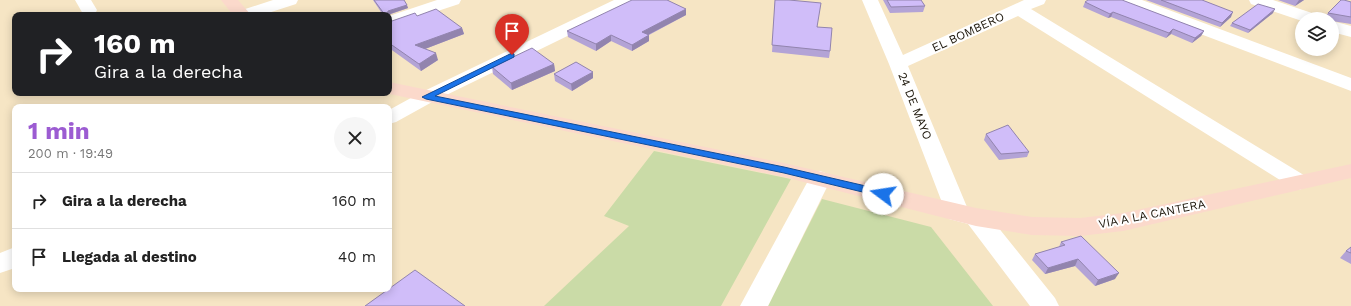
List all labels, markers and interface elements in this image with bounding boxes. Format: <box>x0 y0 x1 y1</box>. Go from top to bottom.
street label: EL BOMBERO <box>930 9 1006 55</box>
map controls <box>1295 12 1339 56</box>
button: layers <box>1295 12 1339 56</box>
pin <box>495 14 529 55</box>
icon: arrive <box>501 20 523 42</box>
text: 160 m <box>94 27 176 60</box>
icon: right <box>28 28 80 80</box>
text: Gira a la derecha <box>94 61 243 82</box>
street label: 24 DE MAYO <box>895 70 935 142</box>
text: 1 min <box>28 117 90 145</box>
button: close <box>334 117 376 159</box>
text: 200 m · 19:49 <box>28 146 113 161</box>
position arrow <box>862 173 904 215</box>
icon: right <box>28 190 50 212</box>
text: Gira a la derecha <box>62 192 187 210</box>
text: 160 m <box>332 192 376 210</box>
street label: VÍA A LA CANTERA <box>1097 197 1207 231</box>
icon: arrive <box>28 246 50 268</box>
text: Llegada al destino <box>62 248 197 266</box>
text: 40 m <box>338 248 376 266</box>

